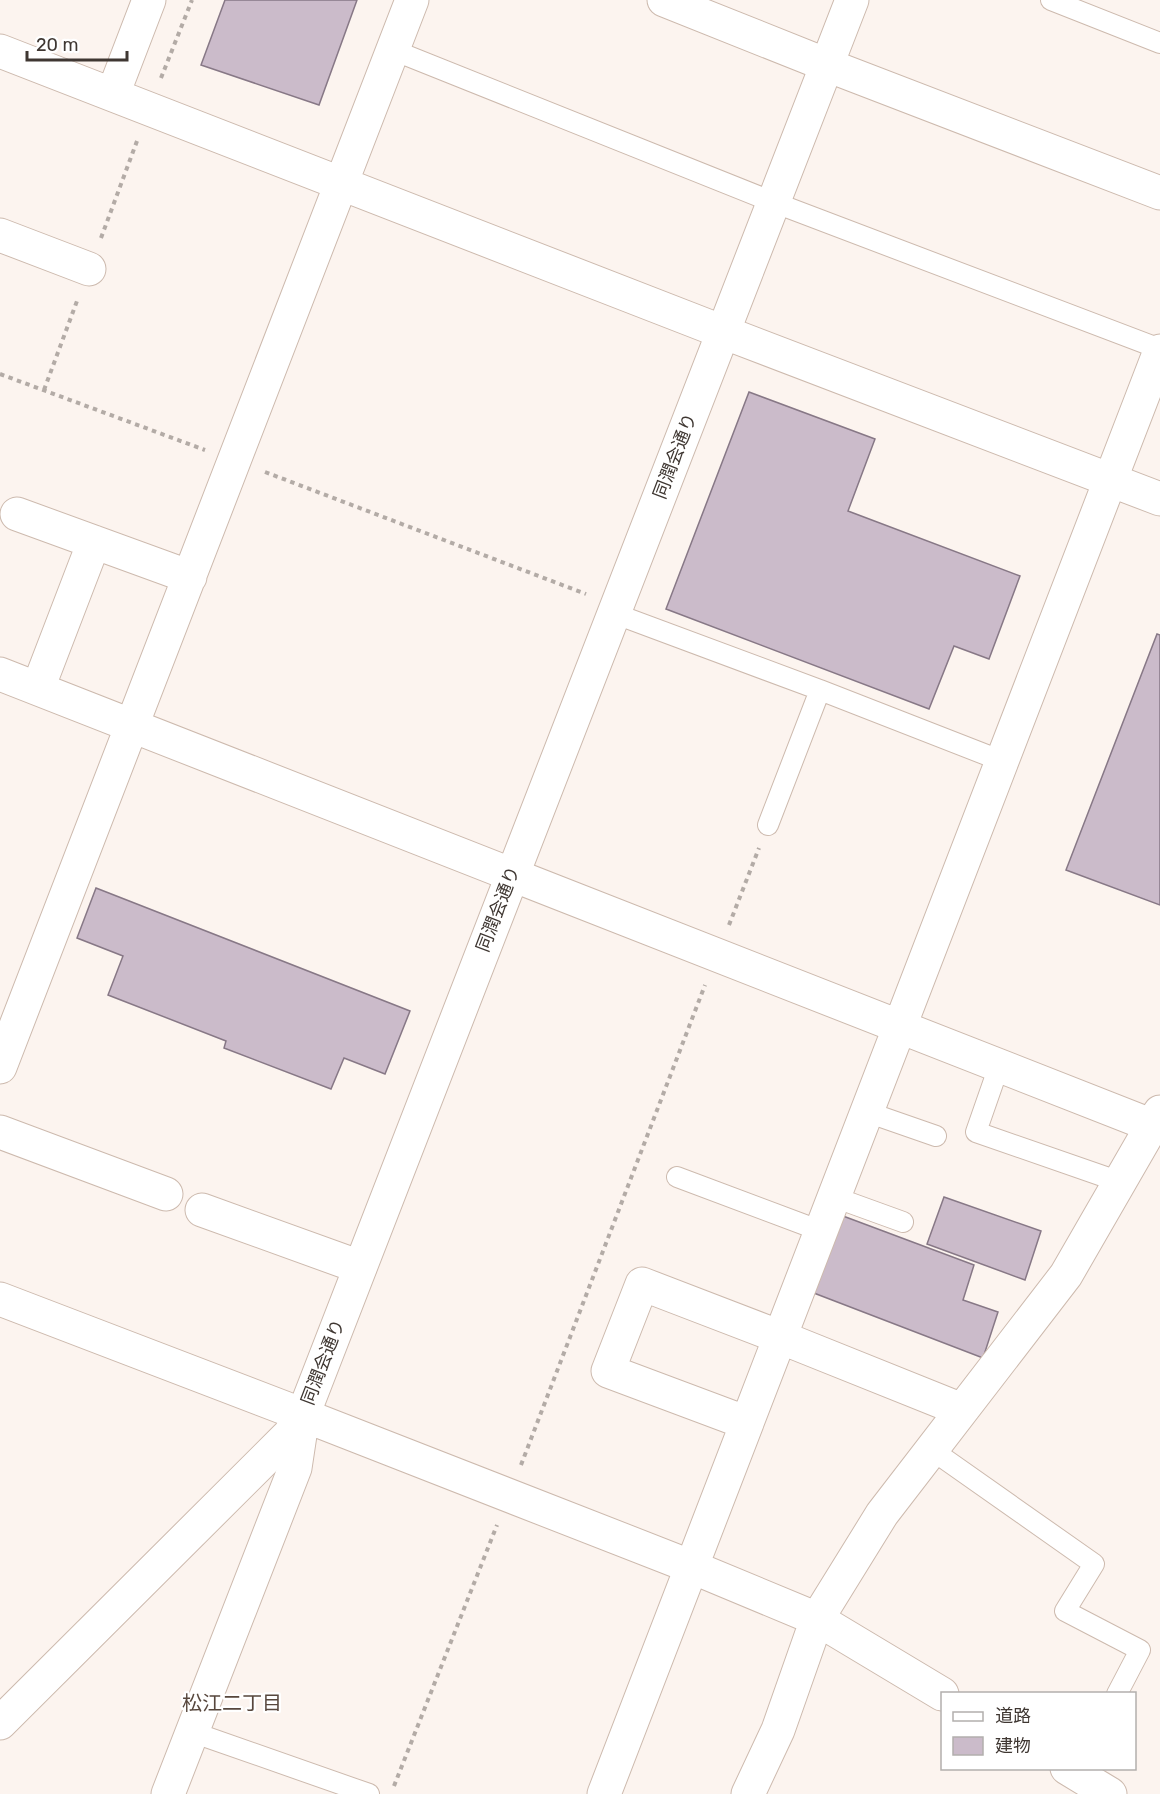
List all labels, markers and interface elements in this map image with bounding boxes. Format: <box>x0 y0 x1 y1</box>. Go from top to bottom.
scale bar <box>27 24 128 62</box>
text: 20 m <box>36 34 78 56</box>
street label: 同潤会通り <box>649 410 701 502</box>
street label: 同潤会通り <box>472 863 524 955</box>
street label: 同潤会通り <box>297 1316 349 1408</box>
district label: 松江二丁目 <box>182 1691 282 1715</box>
legend <box>941 1692 1136 1770</box>
text: 道路 <box>995 1705 1031 1727</box>
text: 建物 <box>995 1735 1031 1757</box>

